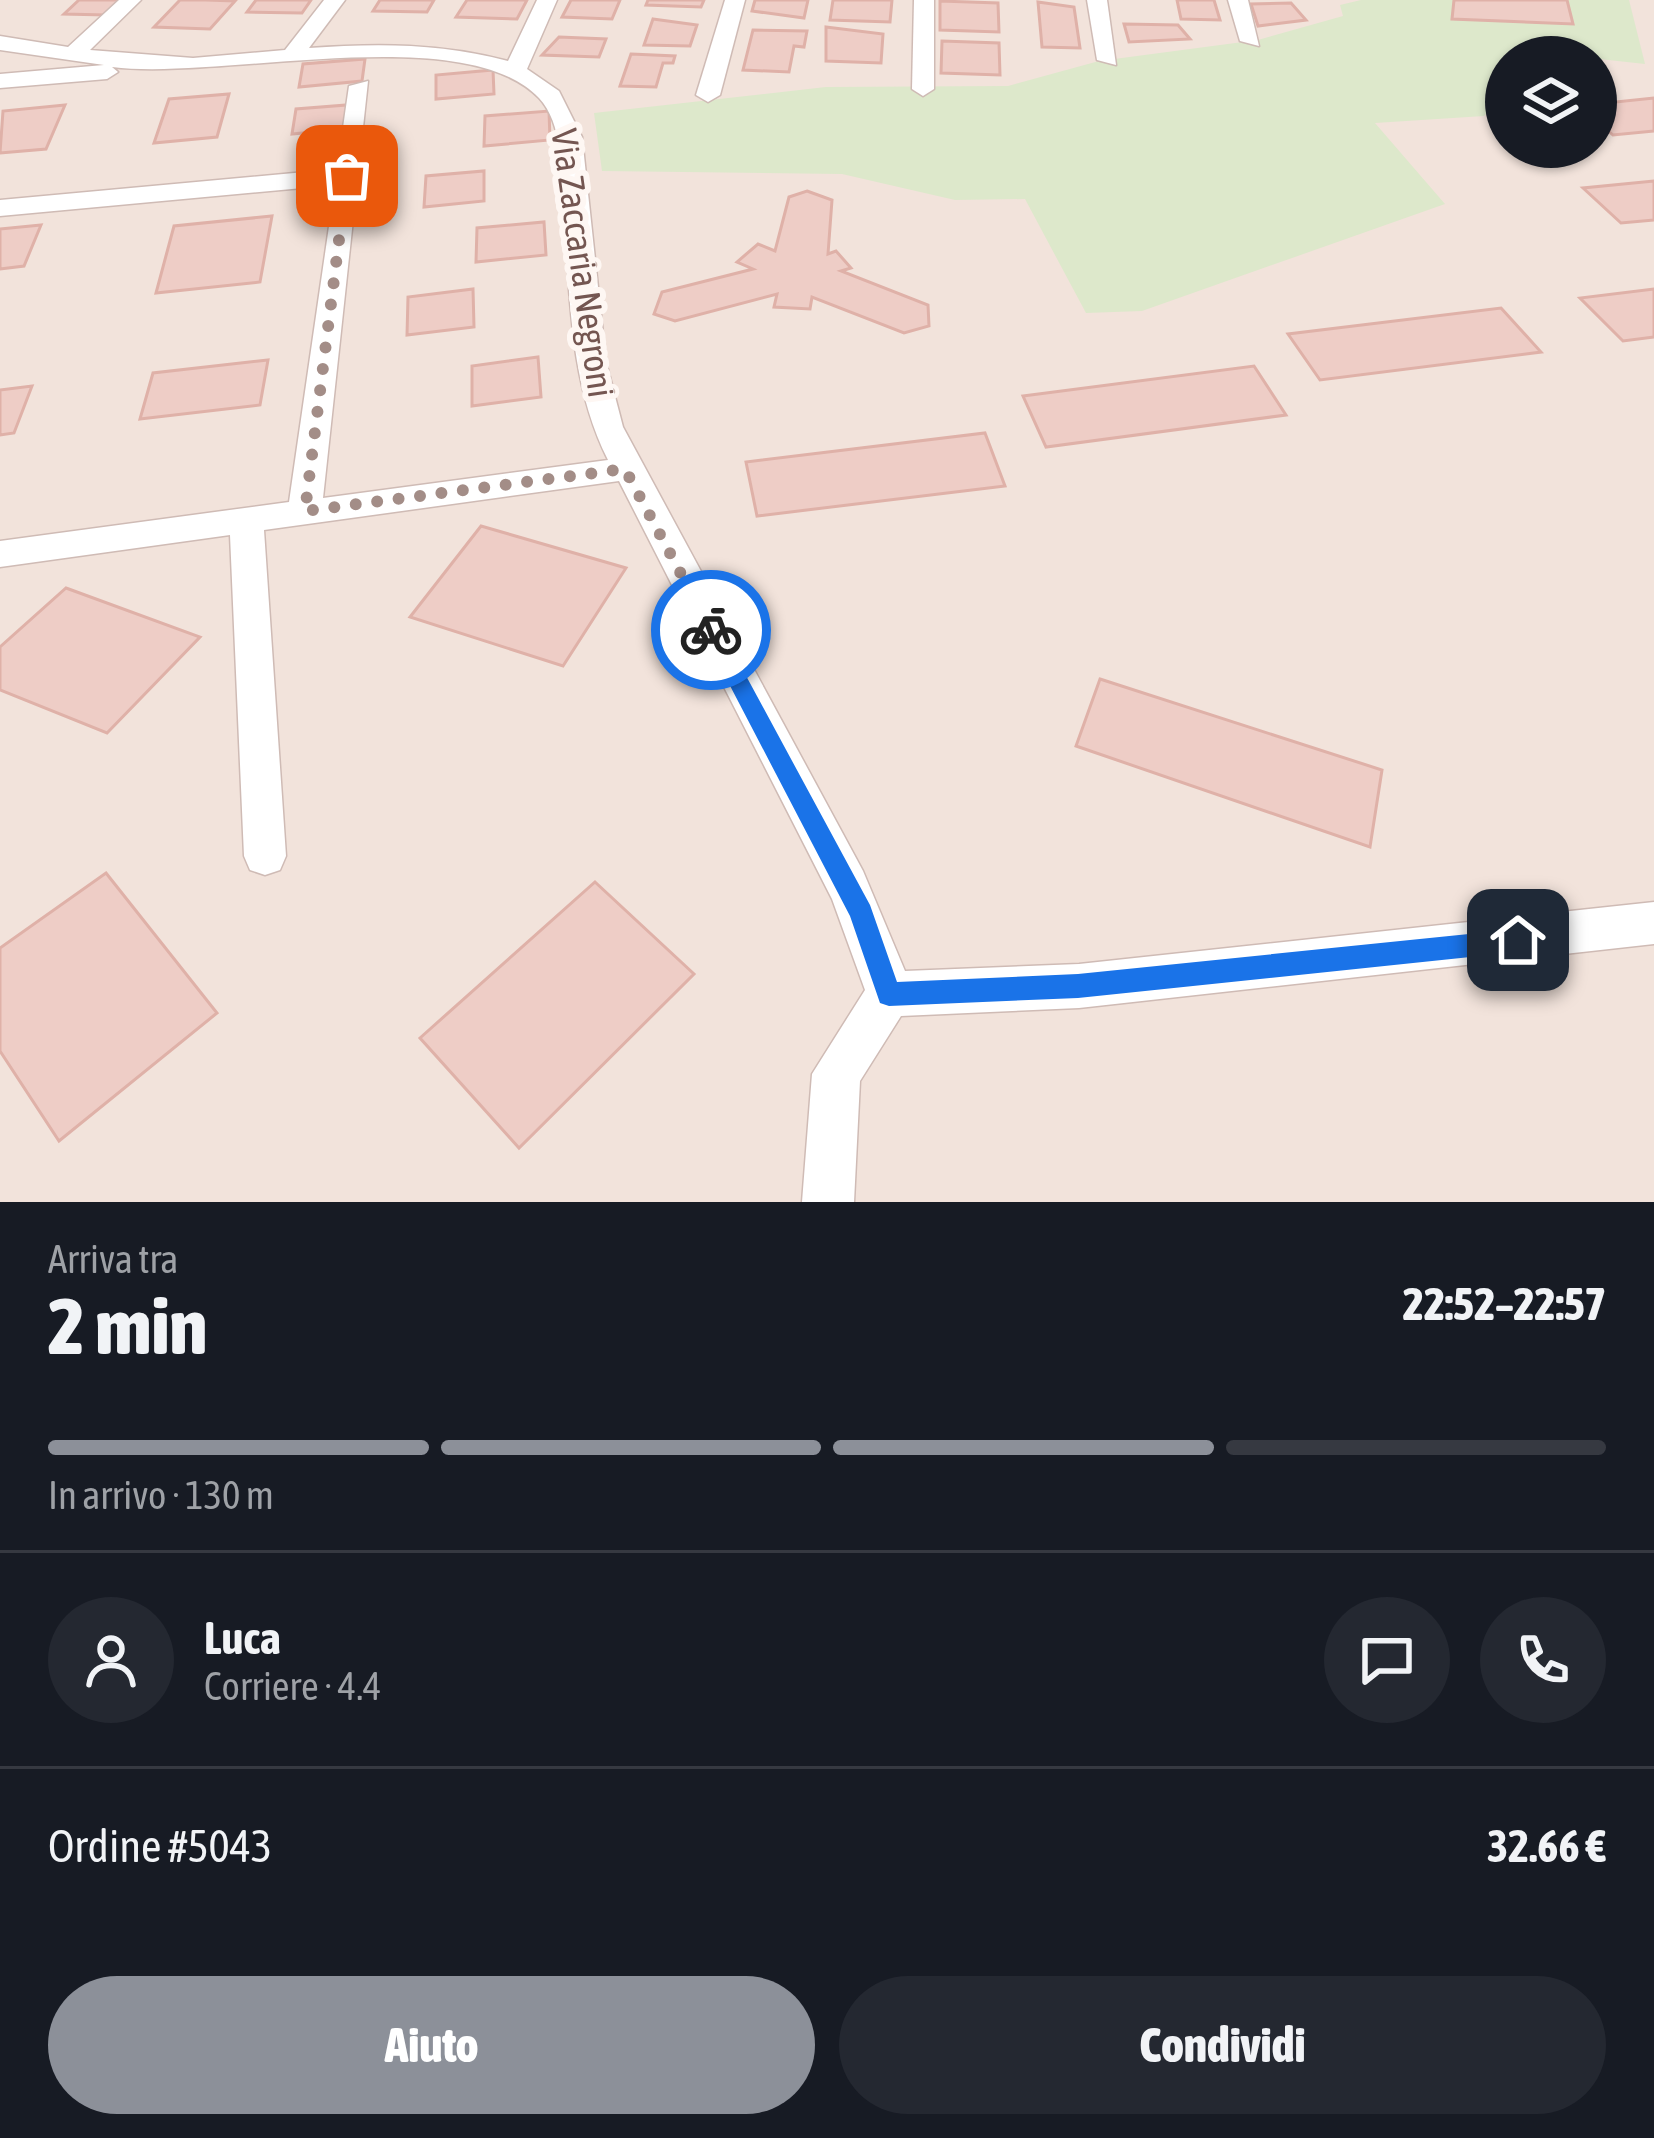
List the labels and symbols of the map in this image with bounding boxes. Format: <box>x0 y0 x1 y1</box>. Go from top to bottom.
pin <box>296 125 398 227</box>
street label: Via Zaccaria Negroni <box>543 126 623 400</box>
courier <box>651 570 771 690</box>
pin <box>1467 889 1569 991</box>

